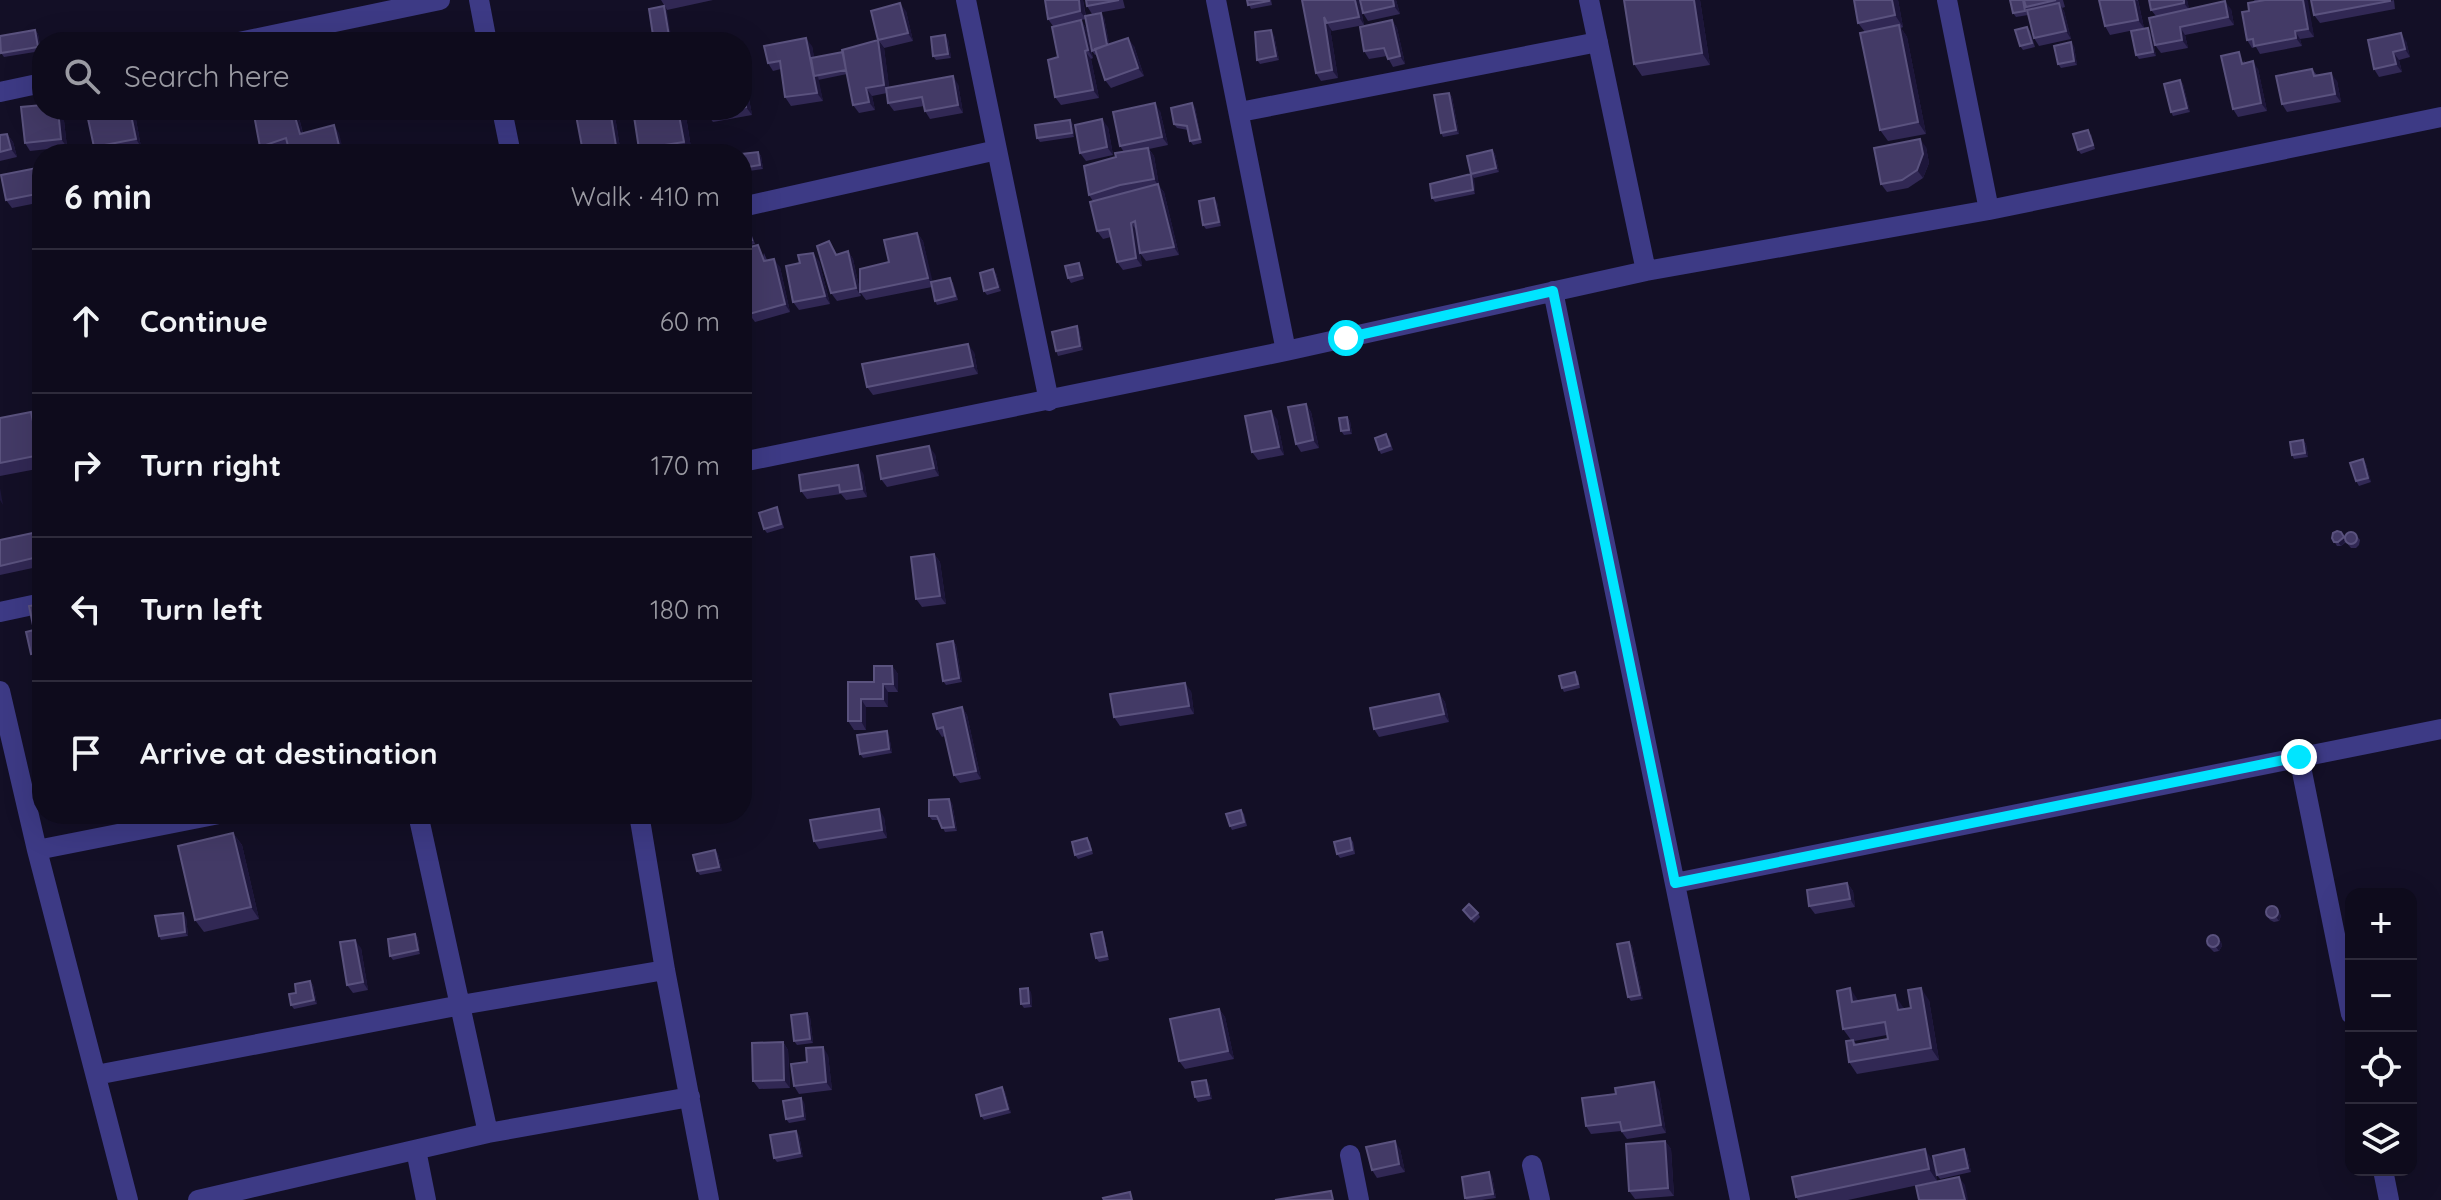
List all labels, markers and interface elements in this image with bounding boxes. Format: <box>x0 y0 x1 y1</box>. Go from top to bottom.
search box <box>32 32 752 120</box>
icon: search <box>60 54 104 98</box>
text: Search here <box>124 57 290 95</box>
text: 6 min <box>64 175 152 218</box>
text: Walk · 410 m <box>571 180 720 213</box>
icon: ahead <box>64 299 108 343</box>
text: Continue <box>140 302 268 340</box>
text: 60 m <box>660 305 720 338</box>
route start <box>1328 320 1364 356</box>
icon: right <box>64 443 108 487</box>
text: Turn right <box>140 446 281 484</box>
text: 170 m <box>651 449 720 482</box>
icon: left <box>64 587 108 631</box>
text: Turn left <box>140 590 263 628</box>
text: 180 m <box>650 593 720 626</box>
icon: arrive <box>64 731 108 775</box>
text: Arrive at destination <box>140 734 438 772</box>
route end <box>2281 739 2317 775</box>
map controls <box>2345 888 2417 1176</box>
button: + <box>2345 888 2417 960</box>
button: − <box>2345 960 2417 1032</box>
button: locate <box>2345 1032 2417 1104</box>
button: layers <box>2345 1104 2417 1176</box>

